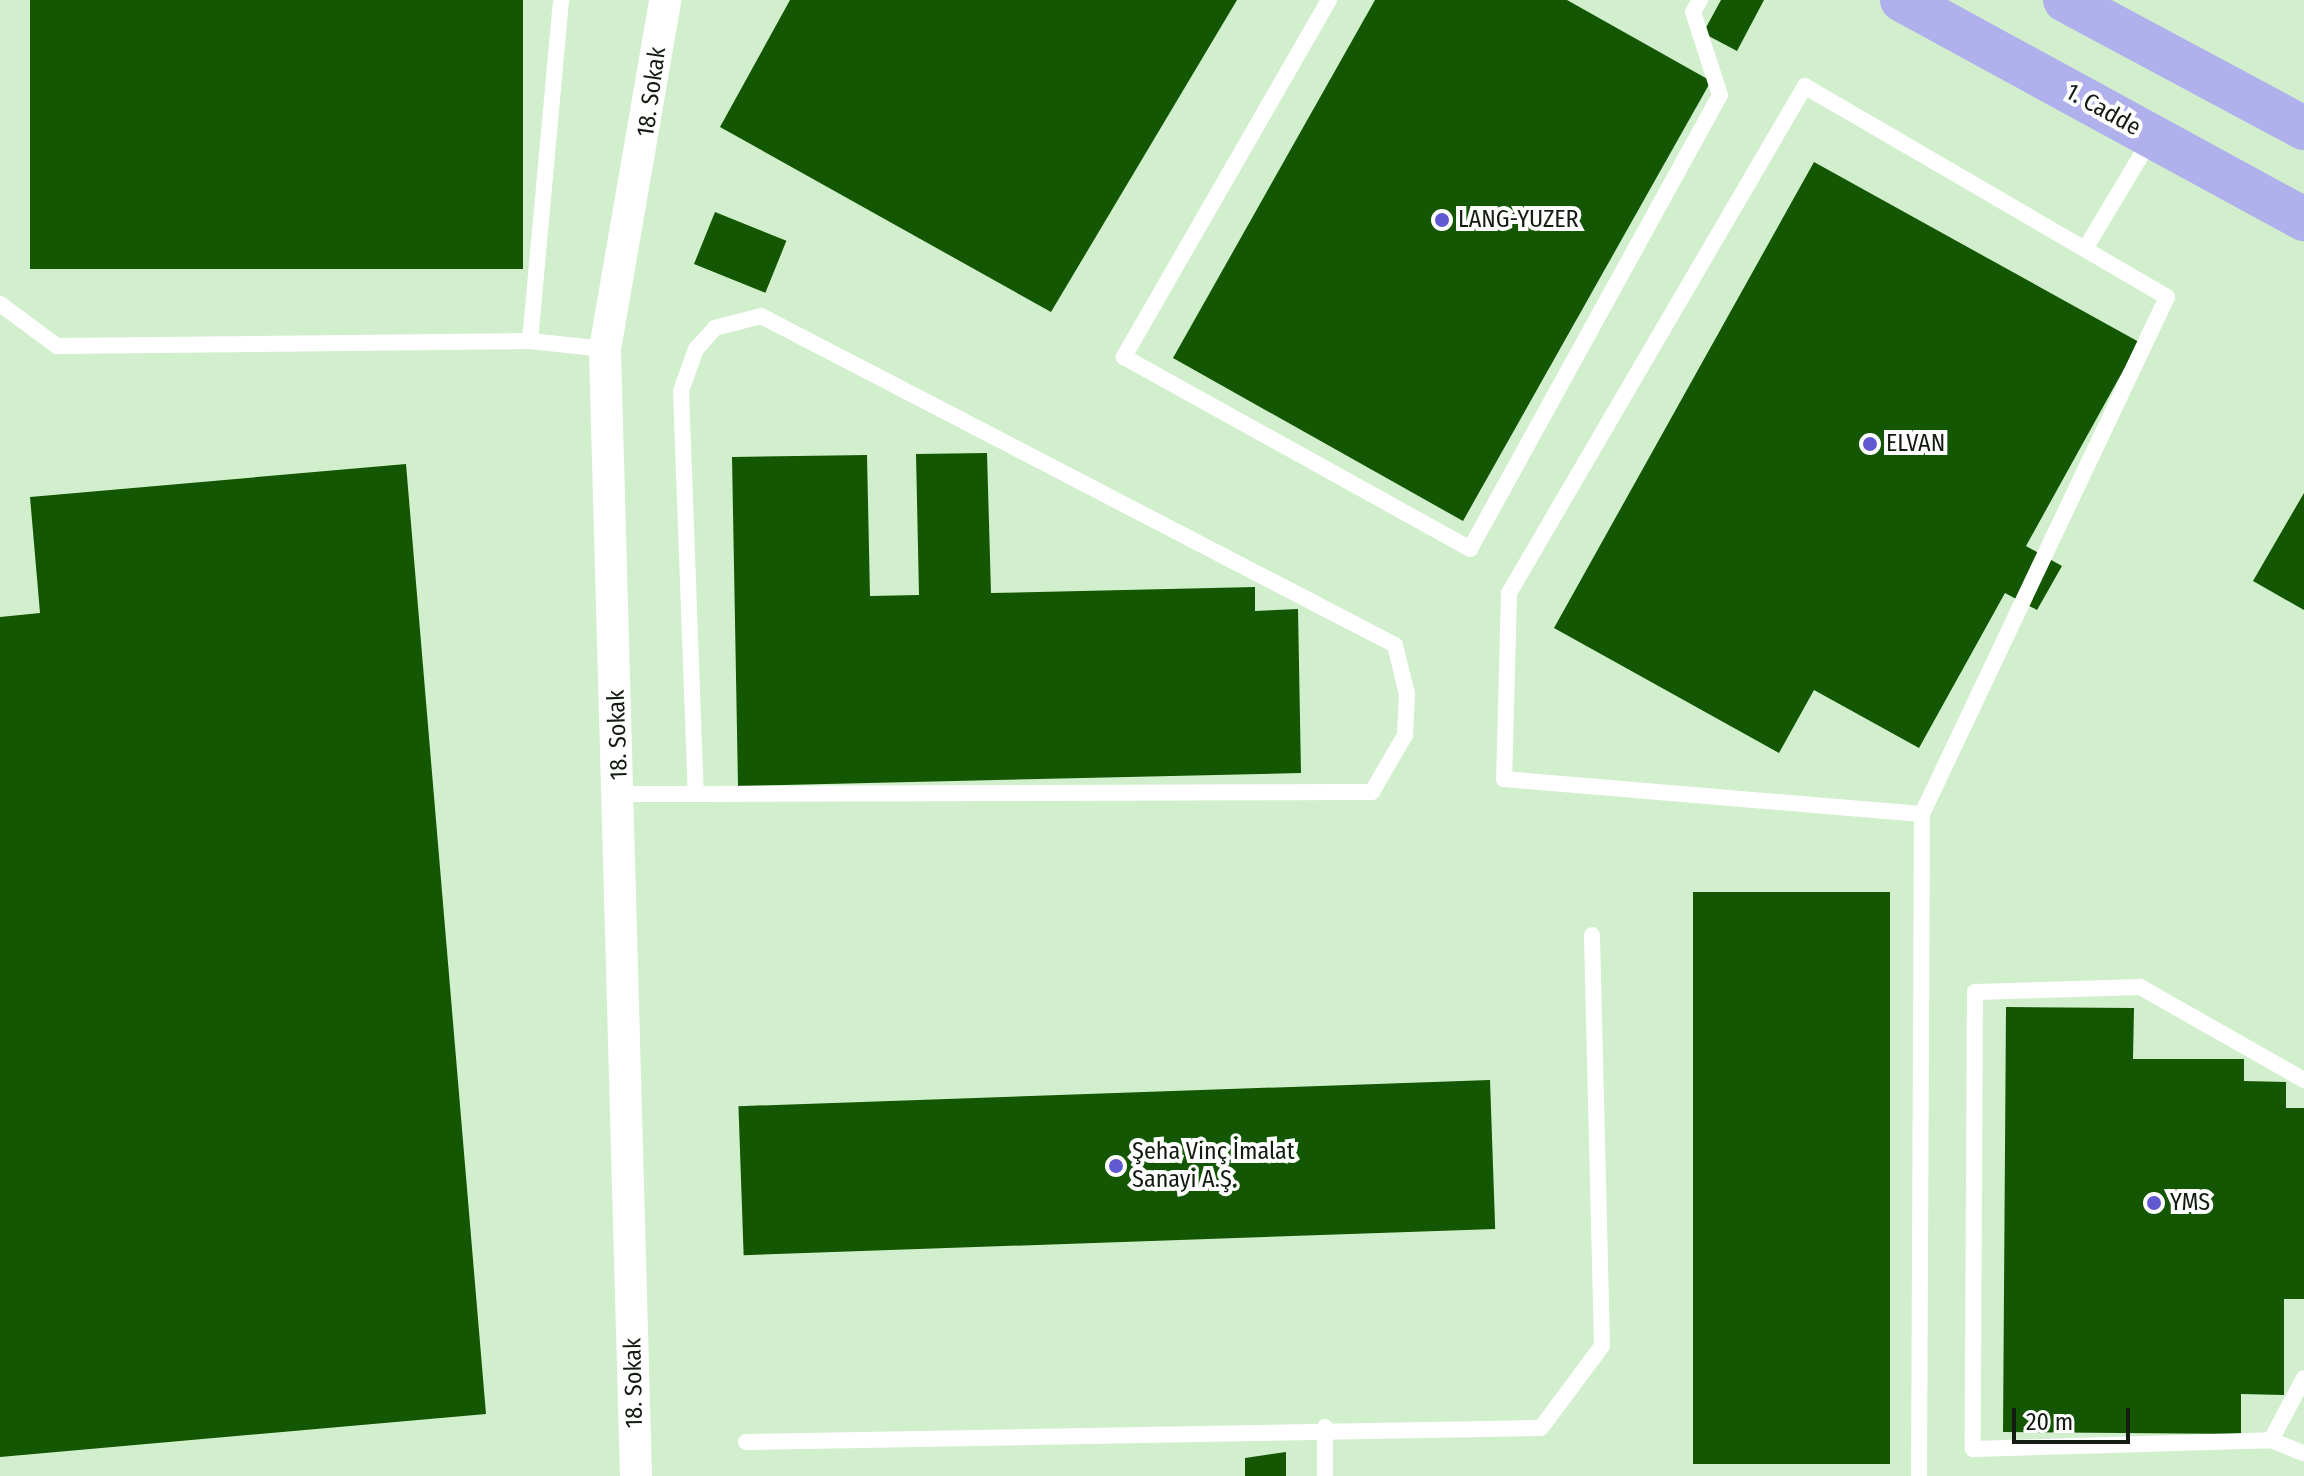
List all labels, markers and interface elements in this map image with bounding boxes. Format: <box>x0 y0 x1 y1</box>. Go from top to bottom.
street label: 18. Sokak <box>631 45 673 139</box>
street label: 1. Cadde <box>2060 78 2146 142</box>
place label: LANG-YUZER <box>1458 206 1579 234</box>
marker: LANG-YUZER <box>1433 211 1451 229</box>
place label: ELVAN <box>1886 430 1945 458</box>
marker: ELVAN <box>1861 435 1879 453</box>
street label: 18. Sokak <box>602 689 634 781</box>
place label: Şeha Vinç İmalat Sanayi A.Ş. <box>1132 1138 1295 1194</box>
marker: Şeha Vinç İmalat Sanayi A.Ş. <box>1107 1157 1125 1175</box>
place label: YMS <box>2170 1189 2210 1217</box>
marker: YMS <box>2145 1194 2163 1212</box>
street label: 18. Sokak <box>619 1338 649 1428</box>
scale bar <box>2016 1392 2134 1442</box>
text: 20 m <box>2026 1408 2073 1436</box>

